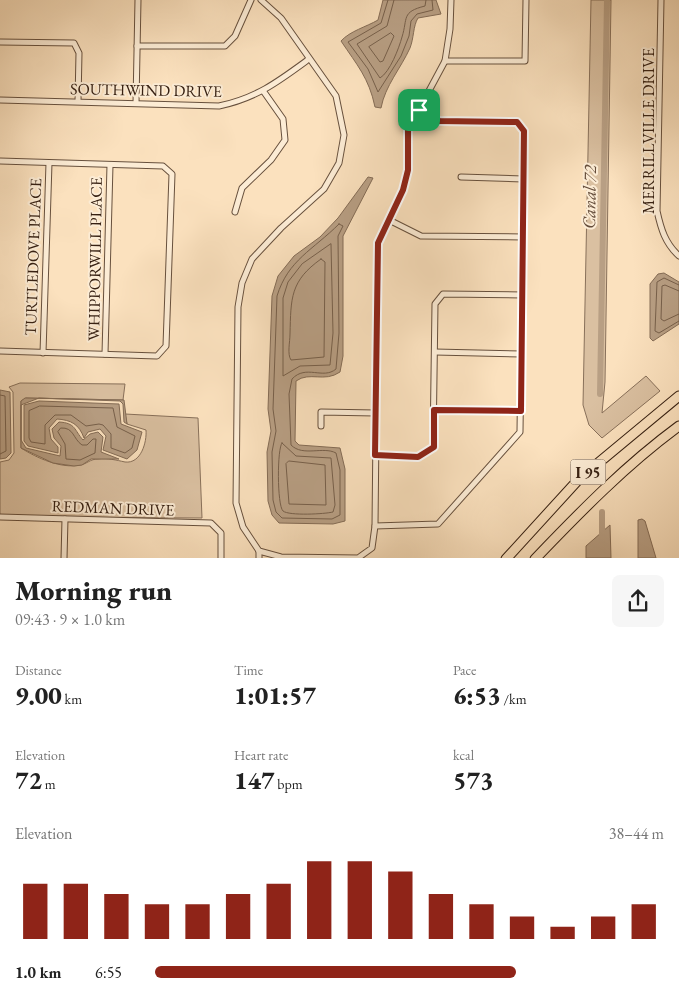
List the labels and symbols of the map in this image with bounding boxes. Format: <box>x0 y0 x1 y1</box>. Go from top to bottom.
street label: MERRILLVILLE DRIVE <box>638 48 659 214</box>
street label: SOUTHWIND DRIVE <box>70 78 222 102</box>
pin <box>398 89 440 131</box>
water label: Canal 72 <box>577 164 601 229</box>
street label: WHIPPORWILL PLACE <box>83 177 107 341</box>
street label: TURTLEDOVE PLACE <box>20 178 46 336</box>
road number: I 95 <box>570 460 606 484</box>
street label: REDMAN DRIVE <box>51 495 175 521</box>

